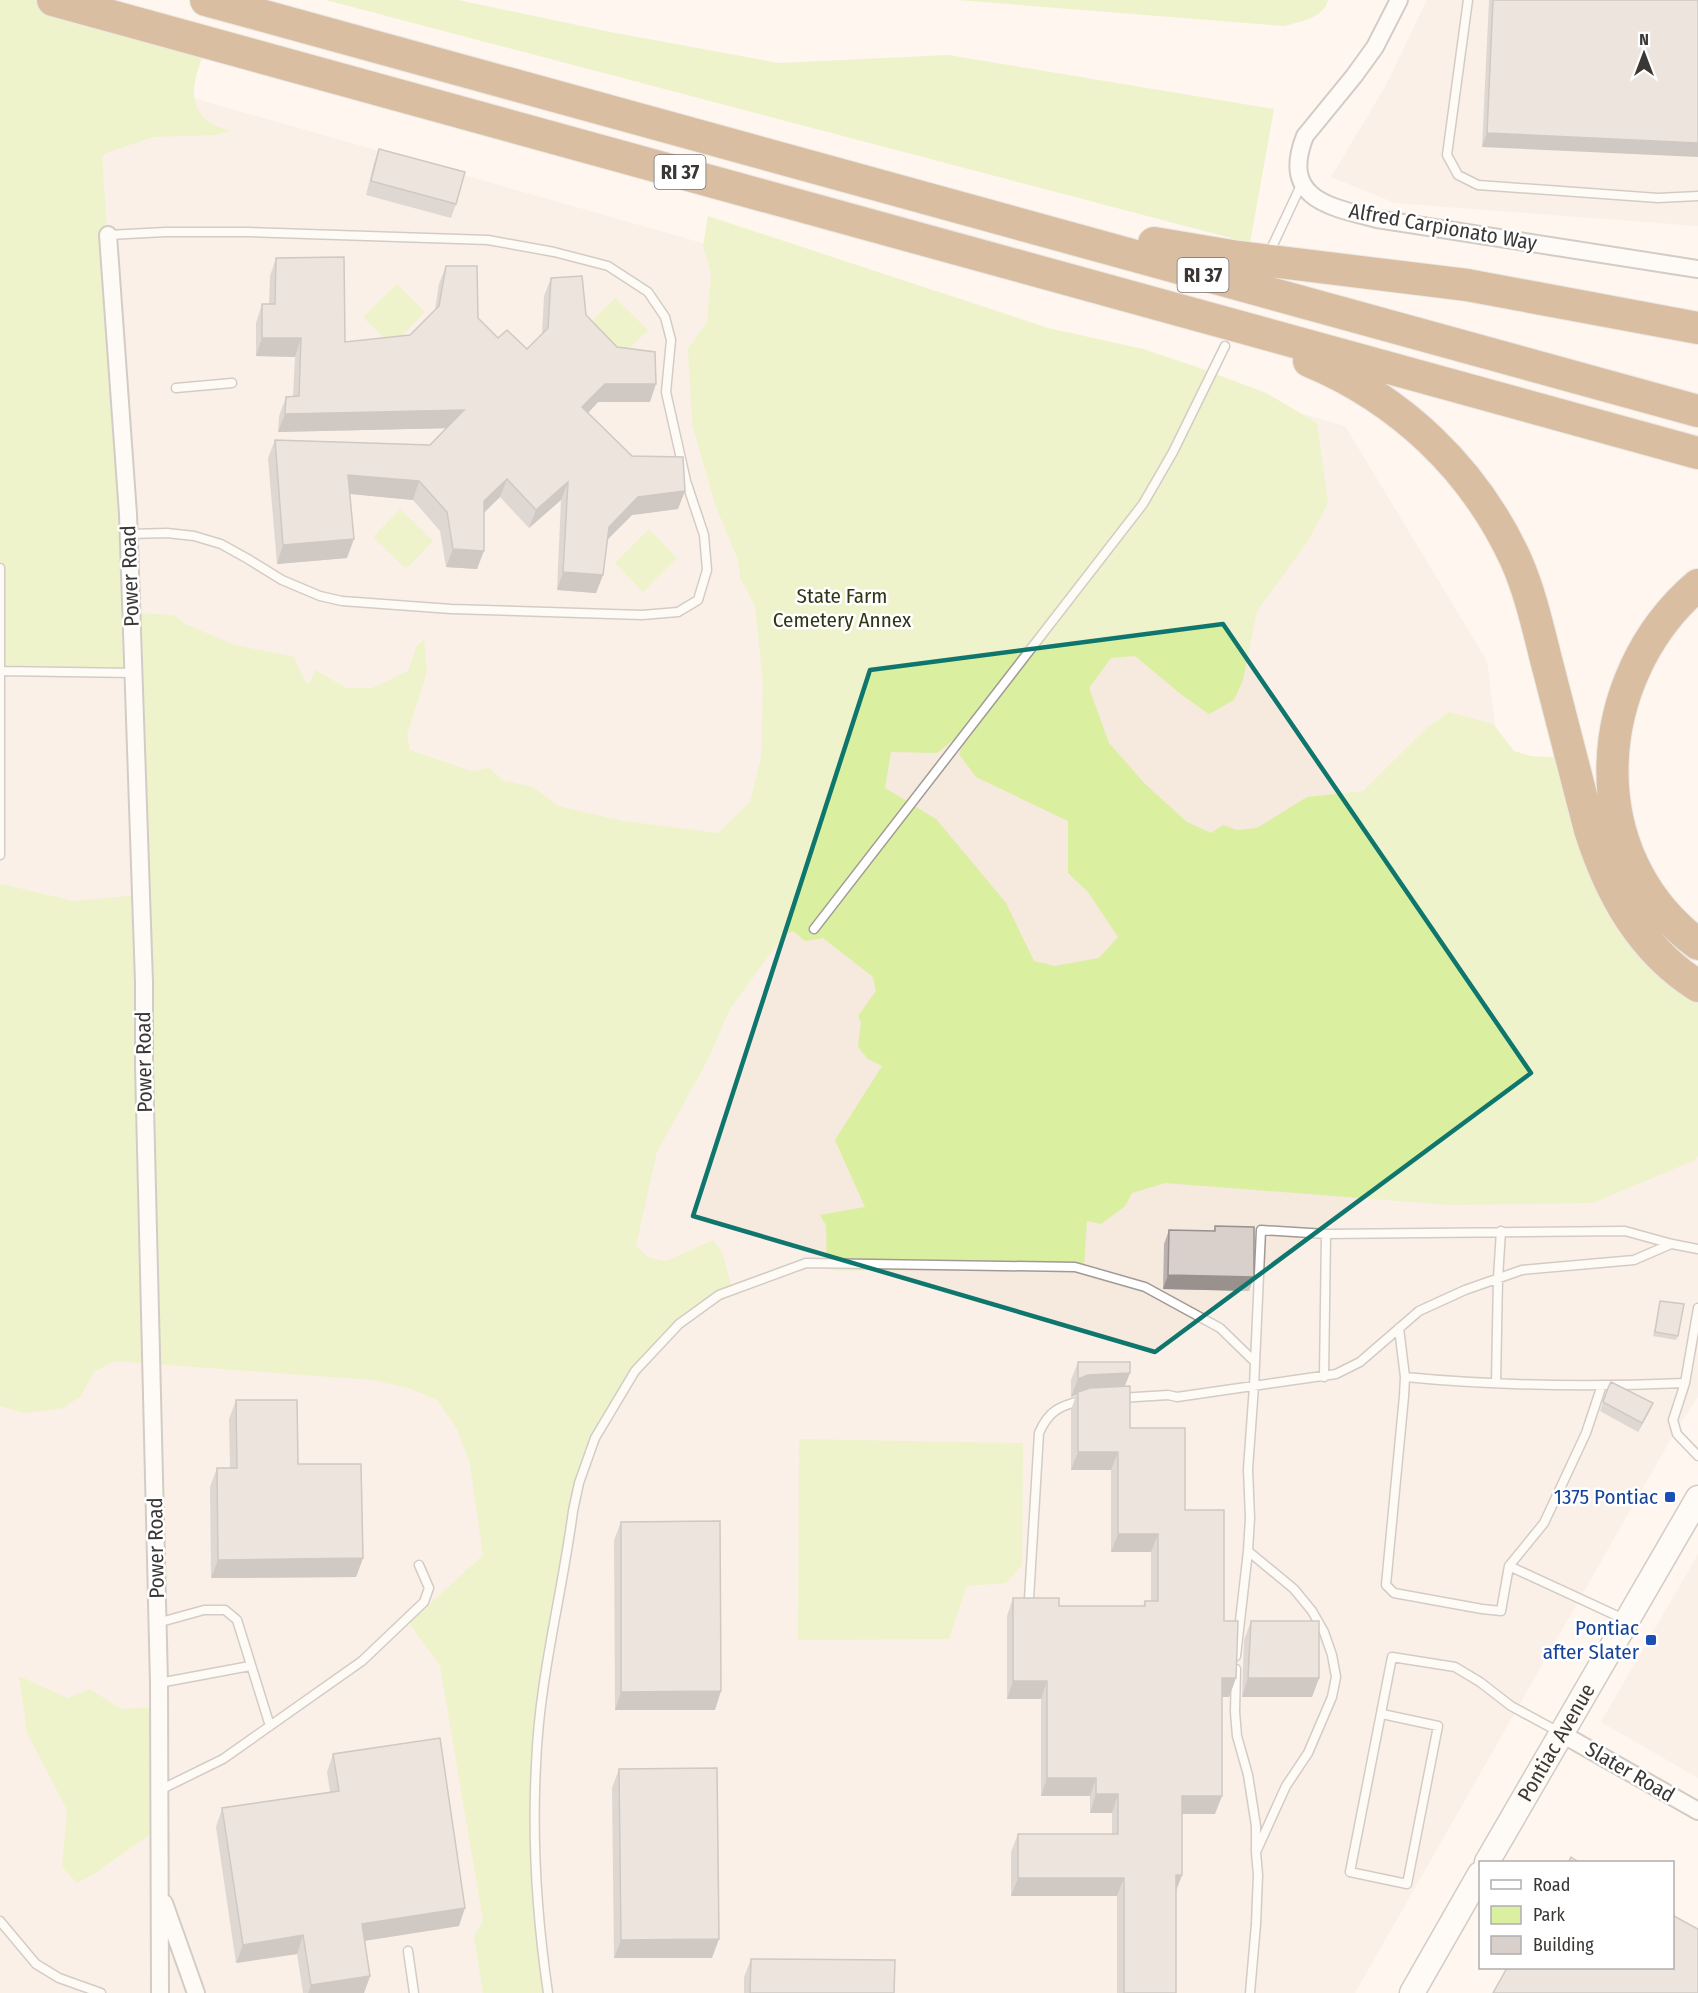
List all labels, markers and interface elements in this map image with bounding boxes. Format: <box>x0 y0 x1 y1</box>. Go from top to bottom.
north arrow <box>1614 24 1674 84</box>
text: N <box>1639 30 1649 49</box>
road number: RI 37 <box>654 155 706 189</box>
street label: Alfred Carpionato Way <box>1347 198 1540 256</box>
road number: RI 37 <box>1178 258 1228 292</box>
street label: Power Road <box>115 525 145 627</box>
park label: State Farm Cemetery Annex <box>773 583 912 633</box>
street label: Power Road <box>130 1011 158 1113</box>
place label: 1375 Pontiac <box>1554 1484 1658 1510</box>
marker: 1375 Pontiac <box>1663 1490 1677 1504</box>
street label: Power Road <box>142 1497 170 1599</box>
place label: Pontiac after Slater <box>1543 1615 1640 1665</box>
marker: Pontiac after Slater <box>1644 1633 1658 1647</box>
street label: Pontiac Avenue <box>1512 1679 1601 1806</box>
street label: Slater Road <box>1581 1736 1679 1808</box>
legend <box>1479 1861 1674 1969</box>
text: Road <box>1533 1874 1570 1896</box>
text: Park <box>1533 1904 1566 1926</box>
text: Building <box>1533 1934 1594 1956</box>

